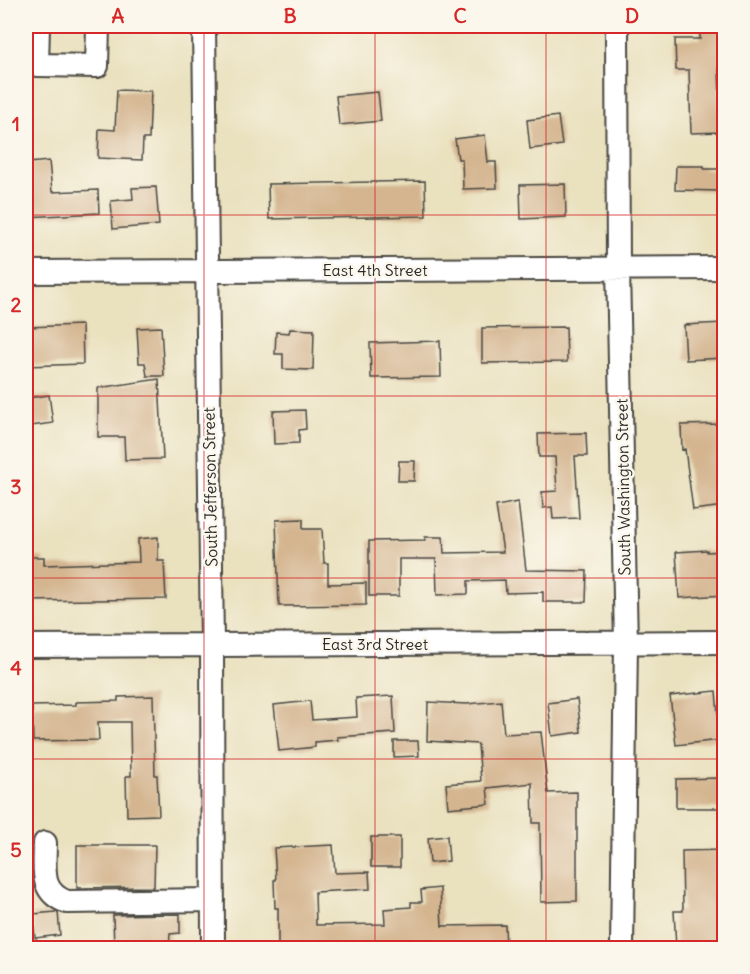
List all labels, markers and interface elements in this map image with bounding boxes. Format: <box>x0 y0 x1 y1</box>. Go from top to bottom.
text: A <box>112 3 125 28</box>
text: B <box>283 3 297 28</box>
text: C <box>453 3 467 28</box>
text: D <box>625 3 639 28</box>
text: 1 <box>12 111 20 136</box>
street label: East 4th Street <box>322 260 428 280</box>
text: 2 <box>11 292 22 317</box>
street label: South Washington Street <box>611 398 635 576</box>
street label: South Jefferson Street <box>199 406 221 567</box>
text: 3 <box>10 474 22 499</box>
street label: East 3rd Street <box>322 634 429 654</box>
text: 4 <box>10 655 22 680</box>
text: 5 <box>10 837 22 862</box>

